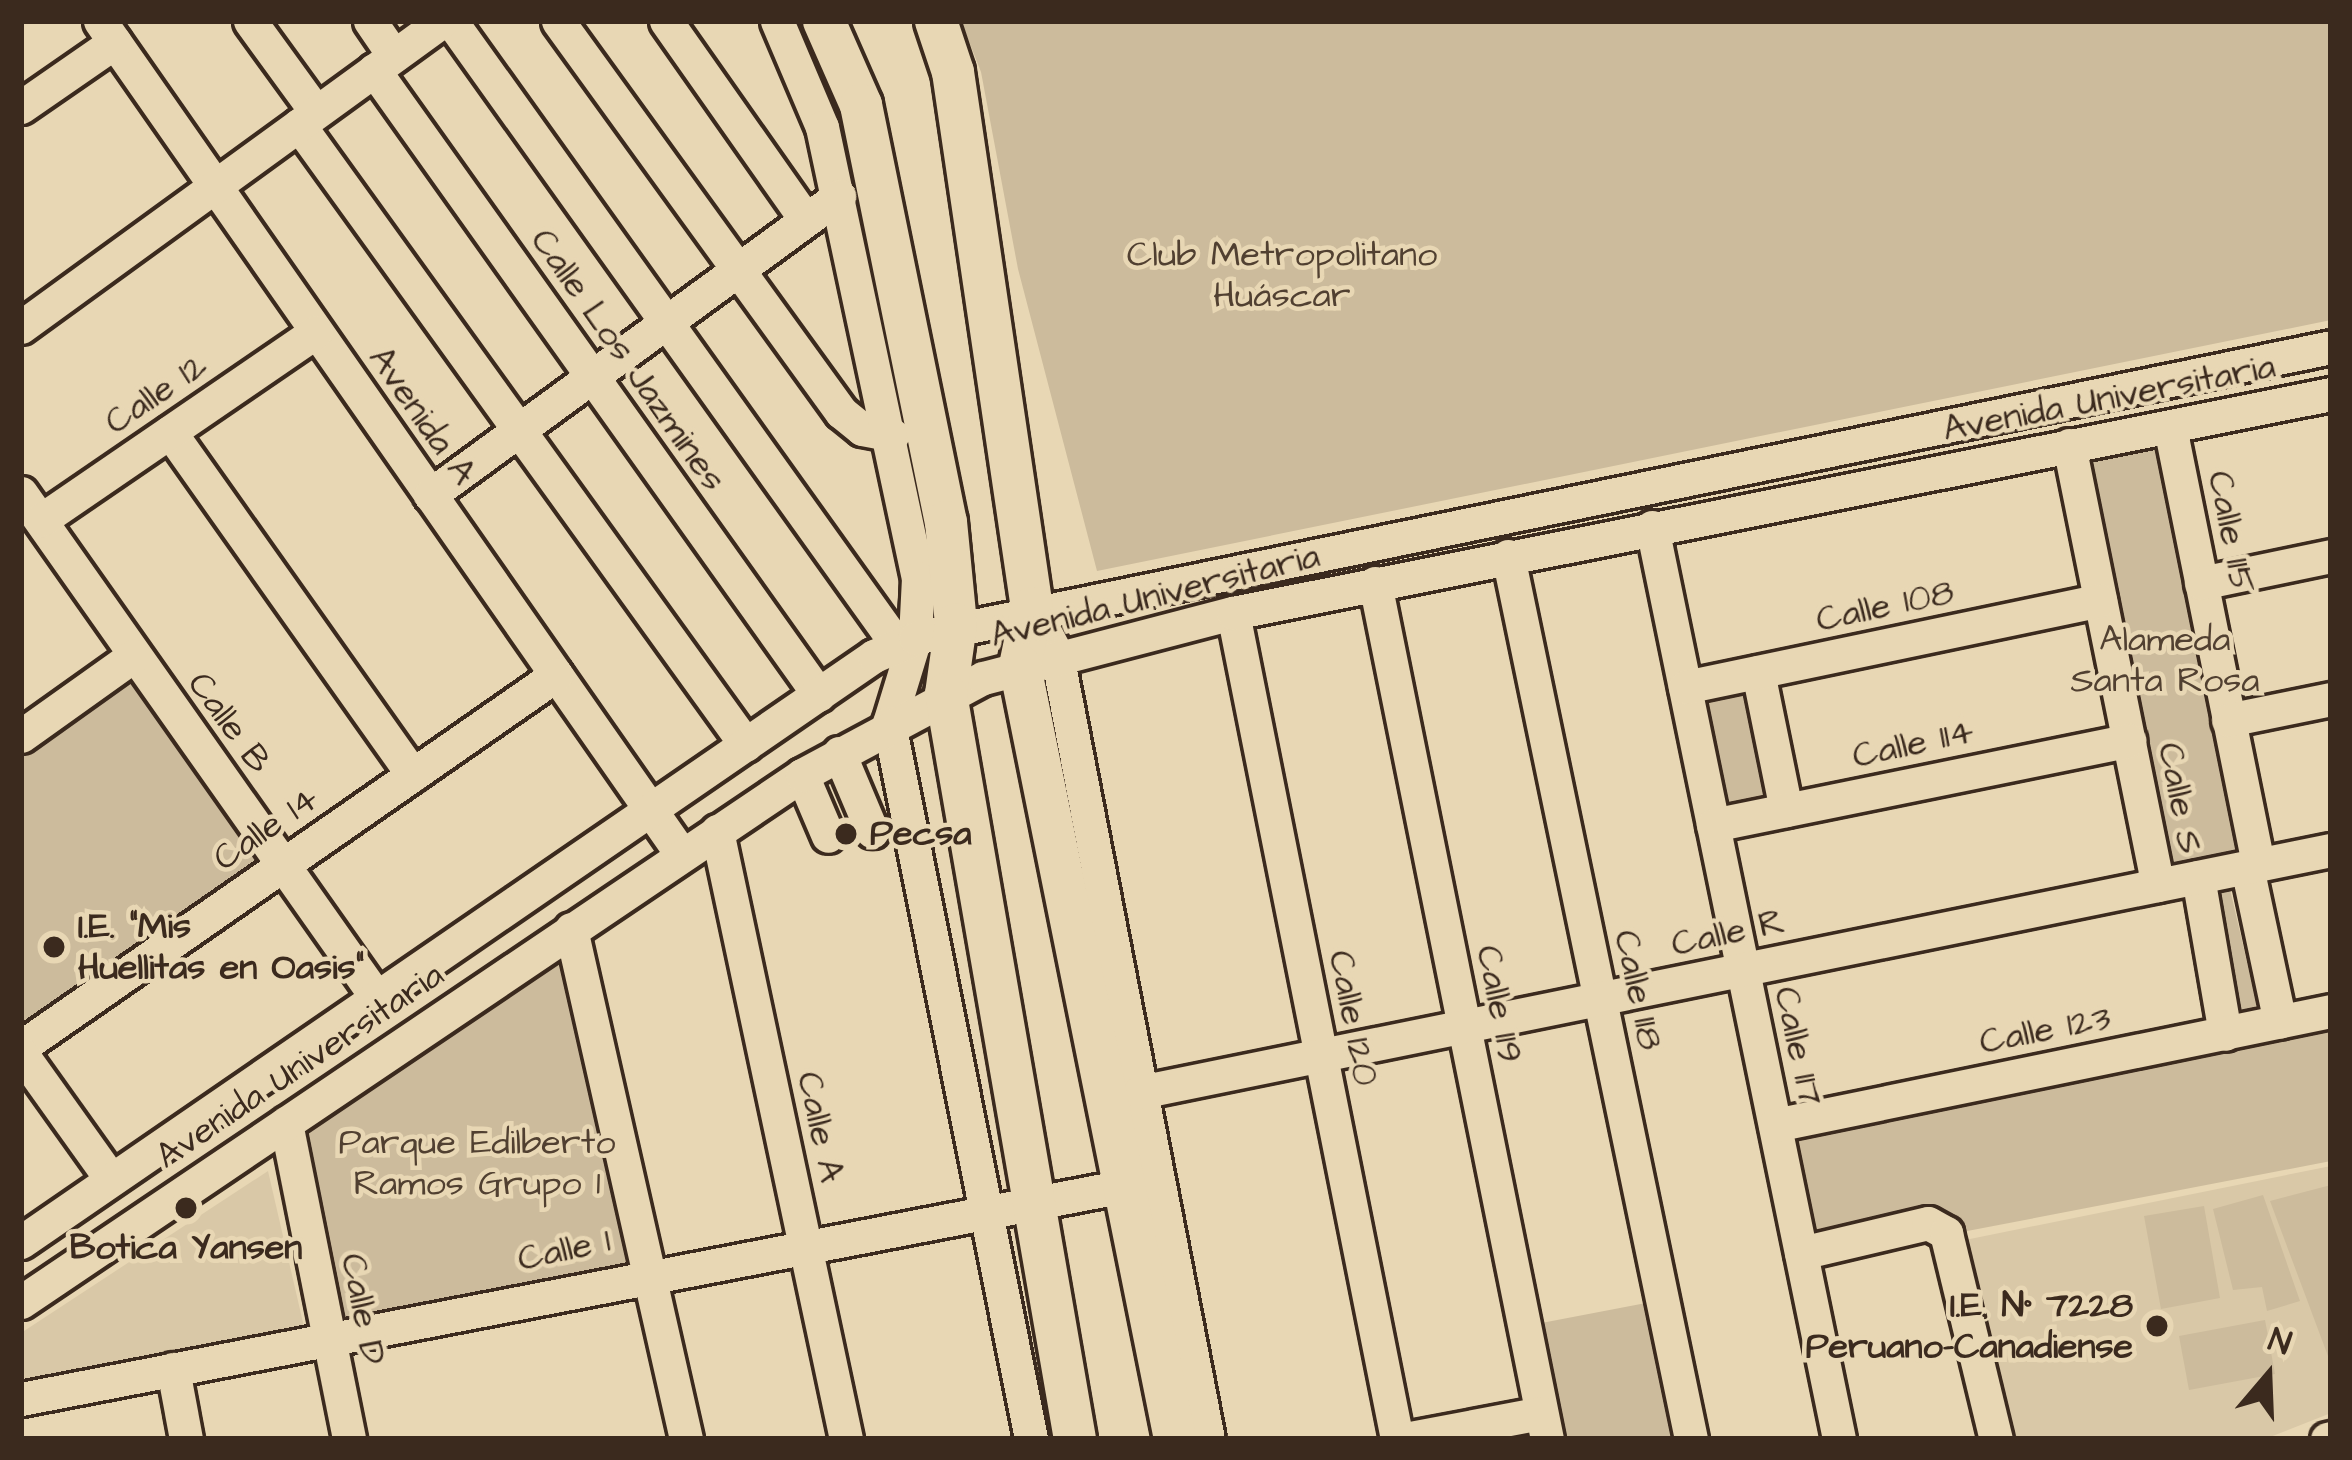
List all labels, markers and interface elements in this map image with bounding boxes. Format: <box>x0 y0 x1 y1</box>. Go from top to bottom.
street label: Calle Los Jazmines <box>521 220 735 500</box>
park label: Club Metropolitano Huáscar <box>1127 232 1437 317</box>
street label: Avenida A <box>359 339 485 493</box>
street label: Calle 12 <box>97 344 215 444</box>
street label: Avenida Universitaria <box>1939 345 2279 451</box>
street label: Calle 115 <box>2198 467 2264 597</box>
street label: Avenida Universitaria <box>986 534 1324 658</box>
street label: Calle 108 <box>1812 570 1958 642</box>
park label: Alameda Santa Rosa <box>2070 617 2260 702</box>
street label: Calle B <box>178 664 280 782</box>
street label: Calle 114 <box>1848 710 1978 778</box>
street label: Calle S <box>2148 739 2212 857</box>
street label: Calle 14 <box>205 777 327 881</box>
place label: Pecsa <box>870 812 972 856</box>
marker: Pecsa <box>833 821 859 847</box>
street label: Calle R <box>1667 900 1789 966</box>
place label: I.E. "Mis Huellitas en Oasis" <box>78 904 364 989</box>
street label: Calle 118 <box>1604 926 1672 1054</box>
marker: I.E. "Mis Huellitas en Oasis" <box>41 934 67 960</box>
street label: Calle 119 <box>1466 942 1532 1066</box>
street label: Calle 120 <box>1319 947 1387 1089</box>
street label: Avenida Universitaria <box>148 954 452 1178</box>
street label: Calle 117 <box>1764 983 1832 1109</box>
street label: Calle 123 <box>1976 996 2114 1064</box>
street label: Calle A <box>787 1068 853 1186</box>
park label: Parque Edilberto Ramos Grupo 1 <box>338 1120 616 1205</box>
marker: Botica Yansen <box>173 1195 199 1221</box>
street label: Calle 1 <box>514 1219 614 1281</box>
place label: Botica Yansen <box>70 1226 302 1270</box>
street label: Calle D <box>331 1250 395 1368</box>
place label: I.E. N° 7228 Peruano-Canadiense <box>1806 1283 2133 1368</box>
marker: I.E. N° 7228 Peruano-Canadiense <box>2144 1313 2170 1339</box>
north arrow <box>2208 1316 2328 1436</box>
text: N <box>2262 1317 2297 1367</box>

